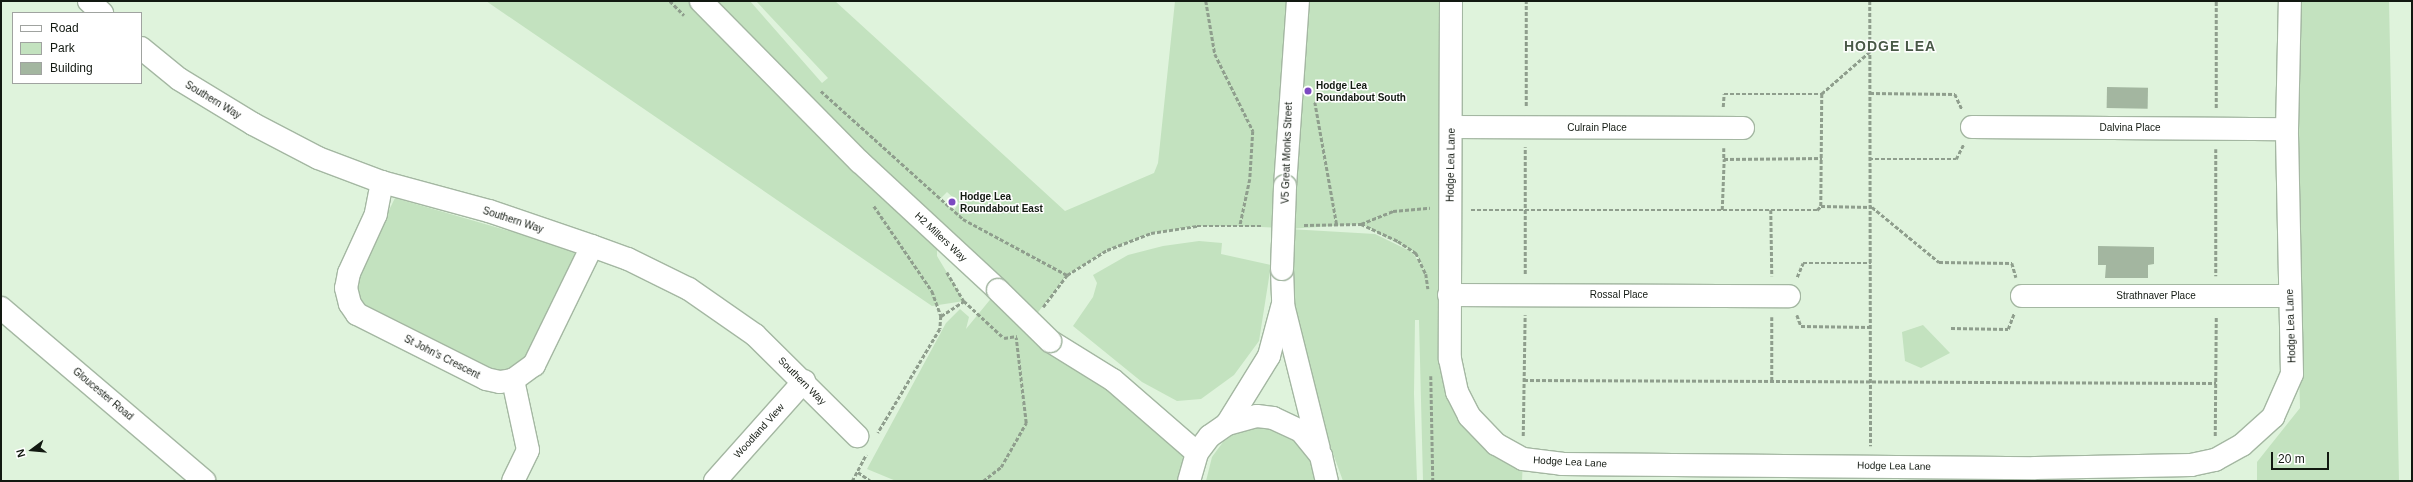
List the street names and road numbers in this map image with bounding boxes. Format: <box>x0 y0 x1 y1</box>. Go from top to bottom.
street label: Southern Way <box>183 79 243 121</box>
street label: V5 Great Monks Street <box>1279 102 1295 204</box>
street label: Culrain Place <box>1567 122 1627 134</box>
street label: Dalvina Place <box>2099 122 2161 134</box>
street label: Hodge Lea Lane <box>1444 128 1458 202</box>
street label: Southern Way <box>481 205 545 235</box>
street label: H2 Millers Way <box>912 210 970 264</box>
street label: Rossal Place <box>1590 289 1648 301</box>
street label: Hodge Lea Lane <box>2284 289 2298 363</box>
street label: Strathnaver Place <box>2116 290 2196 302</box>
street label: St John's Crescent <box>402 333 482 381</box>
street label: Southern Way <box>775 354 829 408</box>
street label: Gloucester Road <box>70 365 136 423</box>
street label: Woodland View <box>731 401 787 461</box>
street label: Hodge Lea Lane <box>1533 454 1607 470</box>
street label: Hodge Lea Lane <box>1857 459 1931 473</box>

